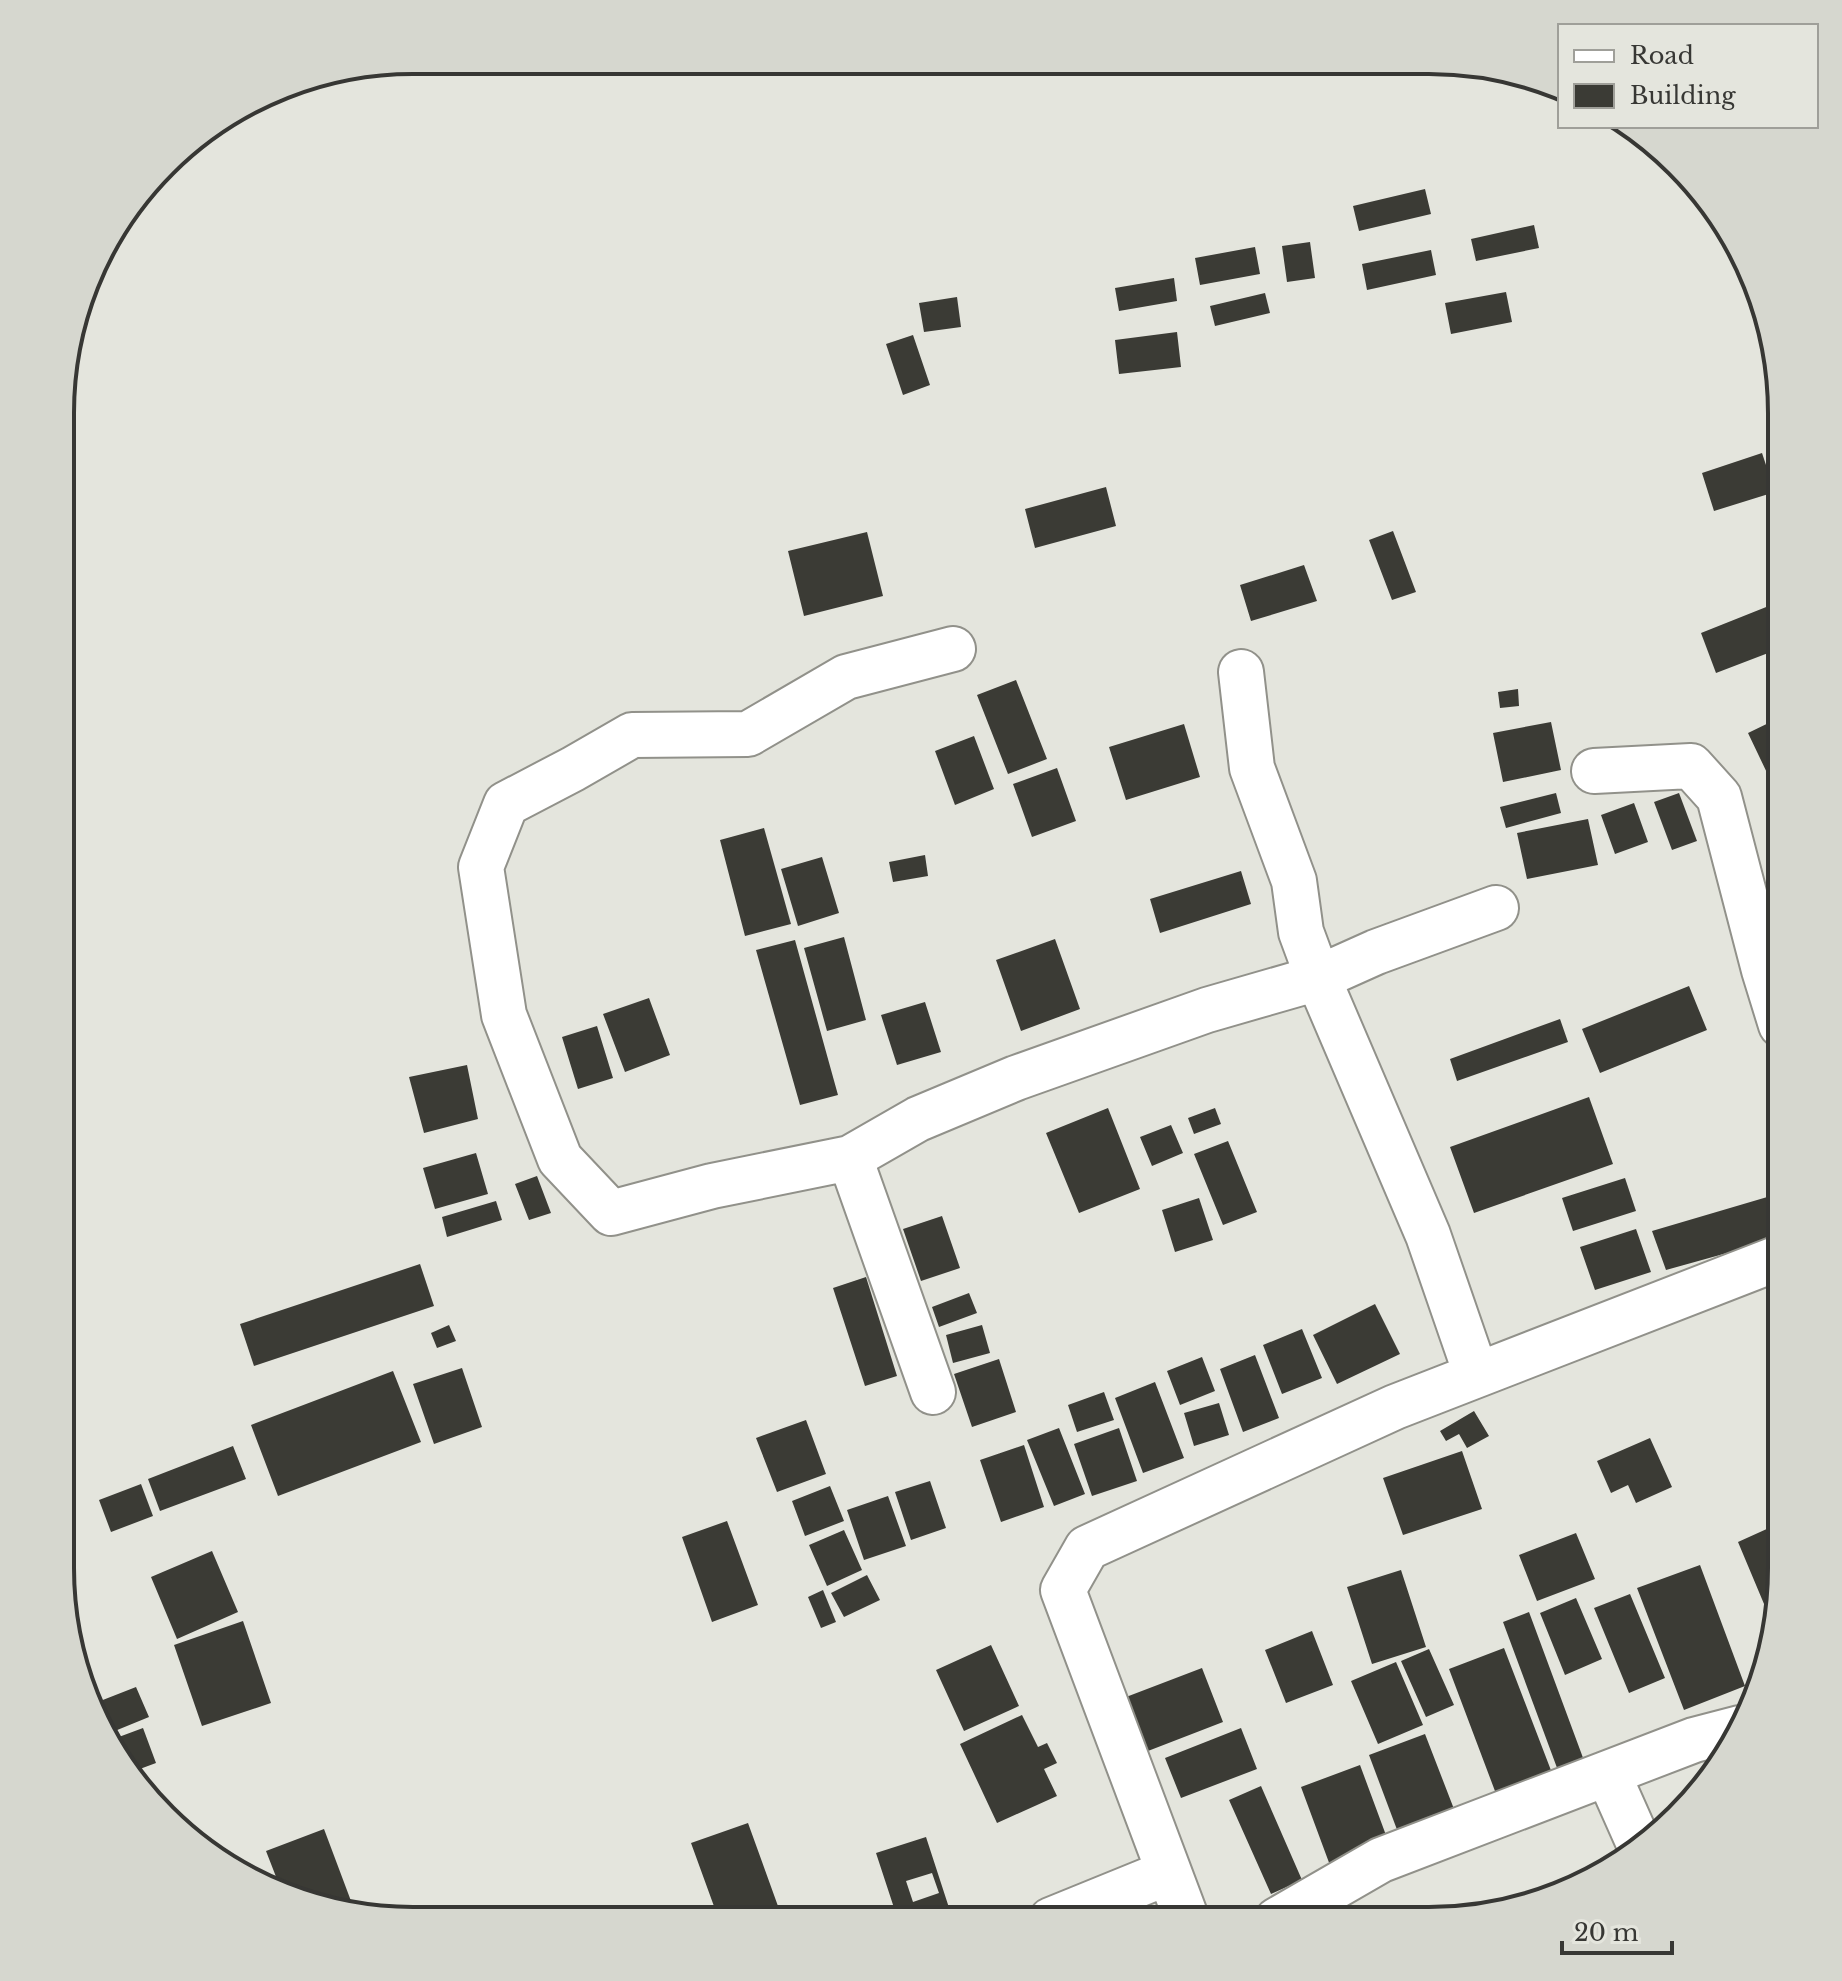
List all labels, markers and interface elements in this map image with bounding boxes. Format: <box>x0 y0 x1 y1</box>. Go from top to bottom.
legend <box>1558 24 1818 128</box>
text: Road <box>1630 41 1694 70</box>
text: Building <box>1630 81 1736 110</box>
scale bar <box>1562 1905 1672 1955</box>
text: 20 m <box>1574 1918 1639 1947</box>

